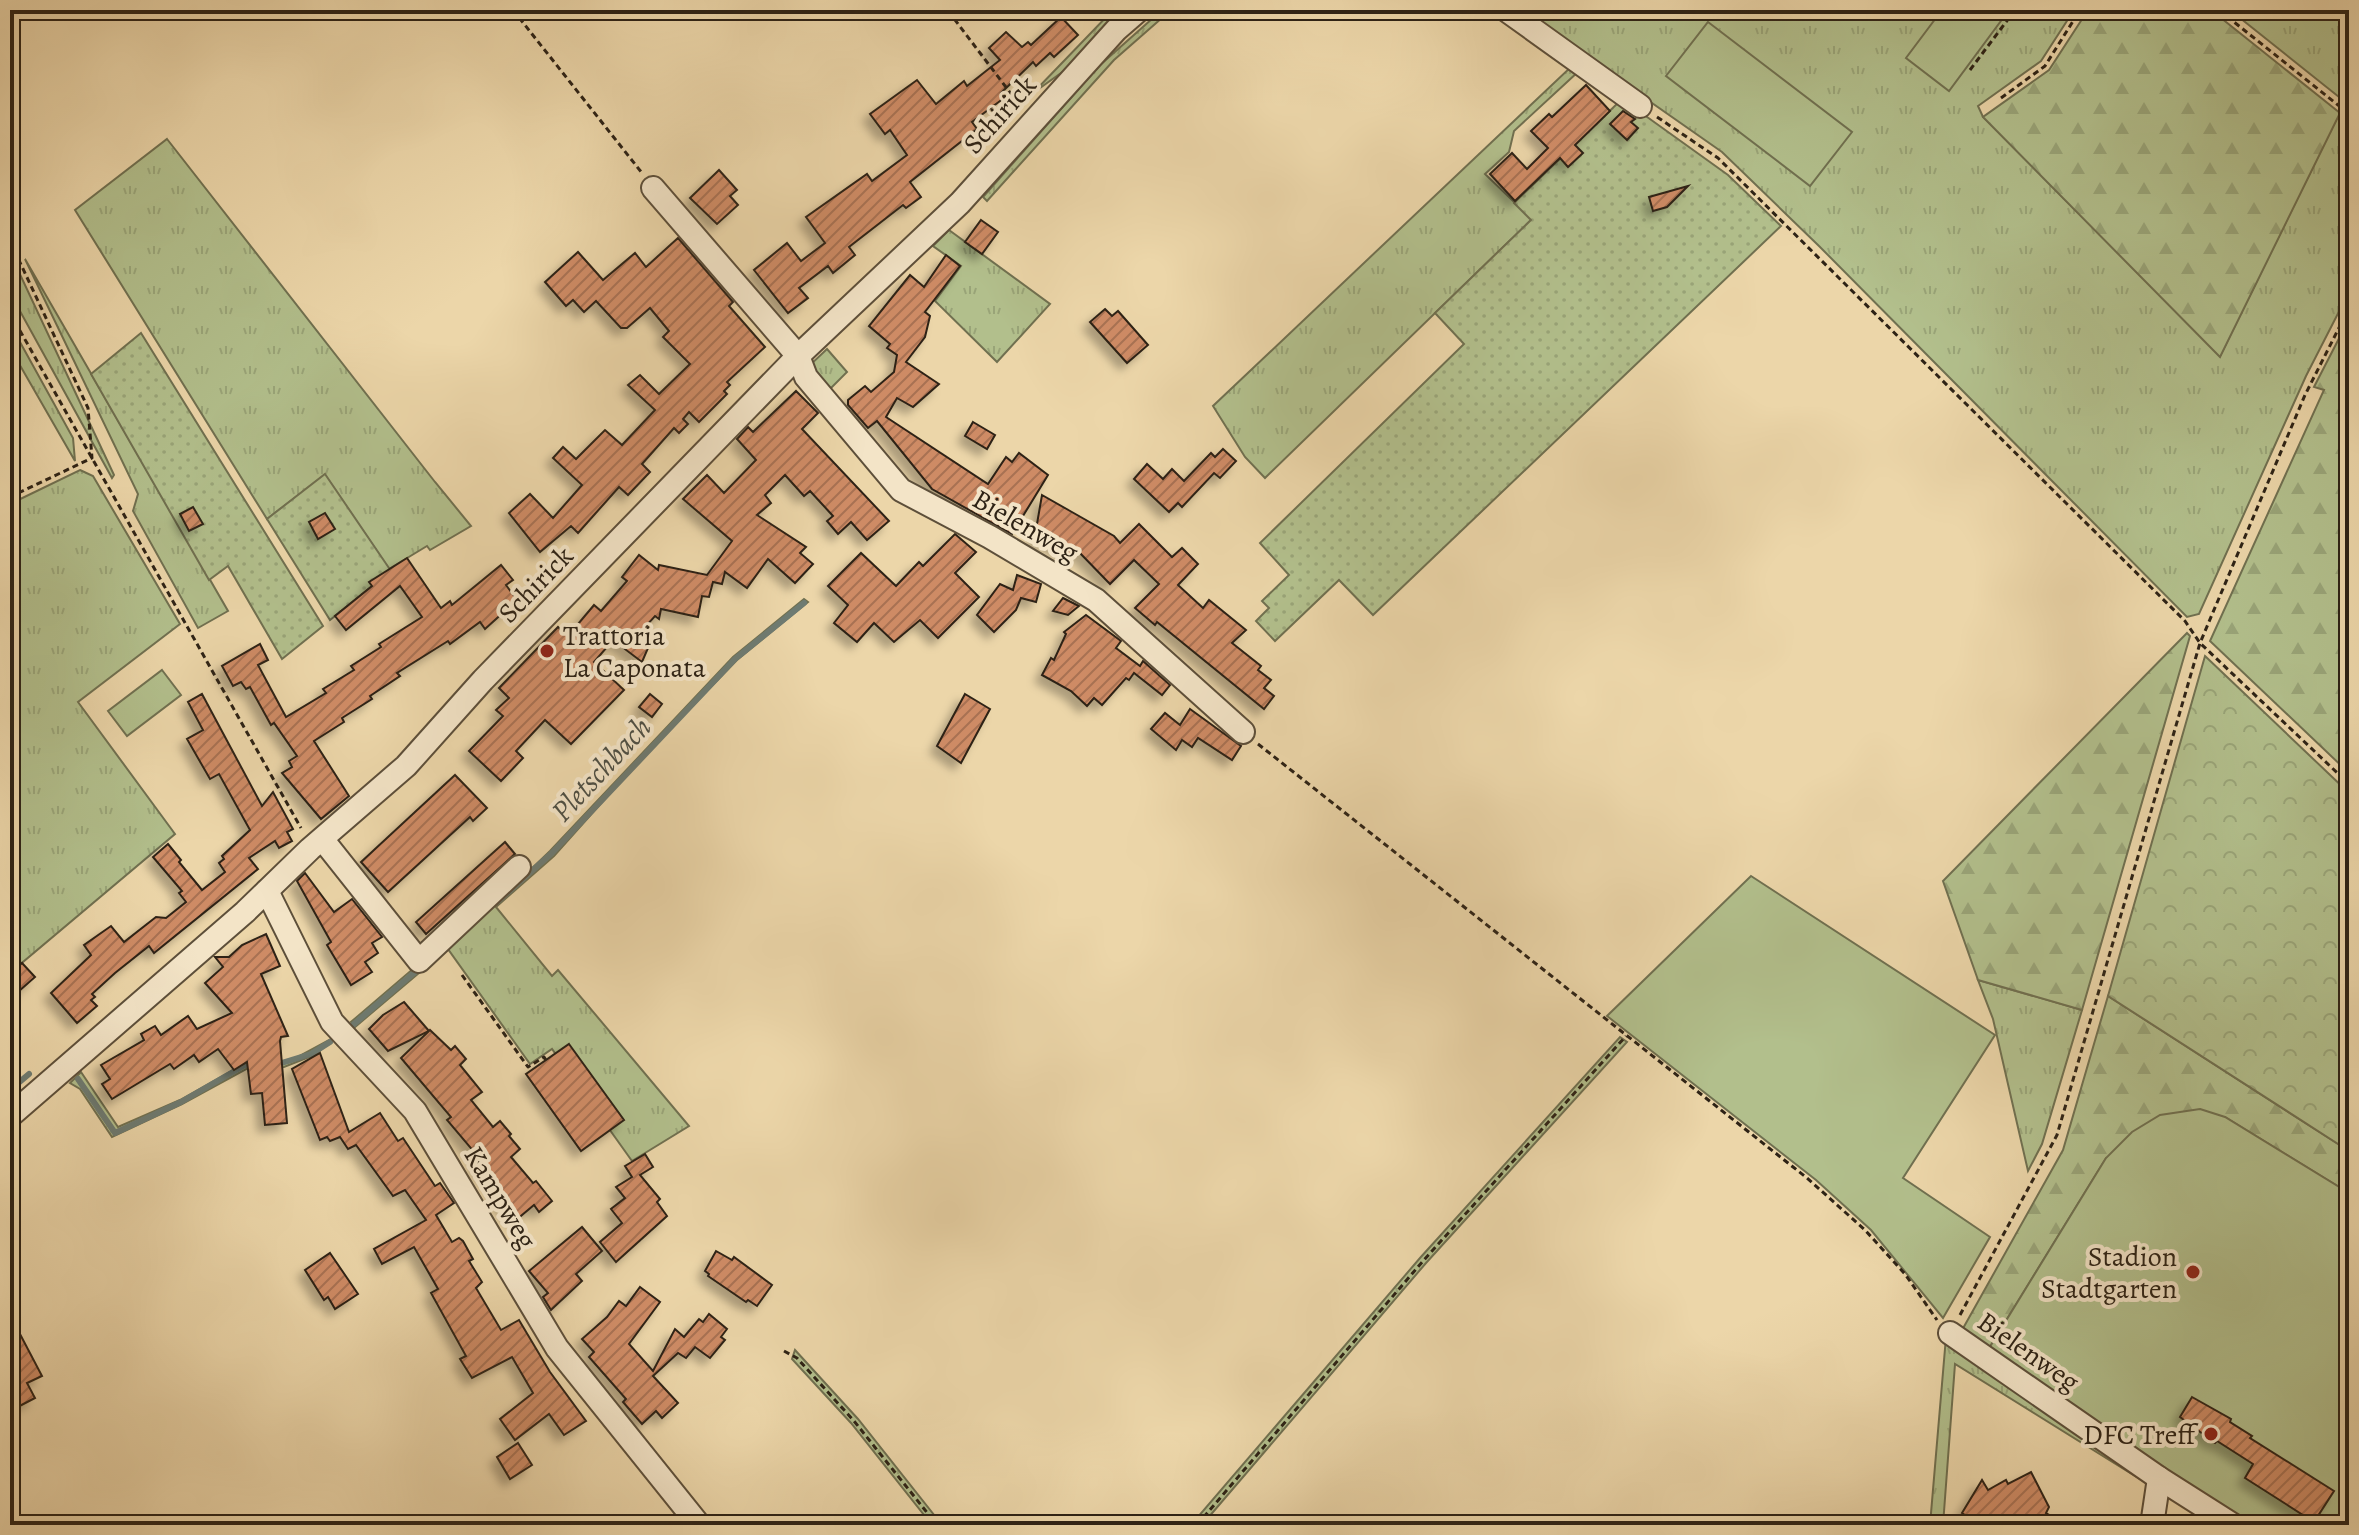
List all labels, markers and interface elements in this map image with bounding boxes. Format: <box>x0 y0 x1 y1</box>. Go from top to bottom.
street label: Schirick <box>954 67 1045 162</box>
street label: Bielenweg <box>965 480 1086 571</box>
street label: Schirick <box>490 538 582 631</box>
place label: Trattoria La Caponata <box>563 617 706 687</box>
marker: Trattoria La Caponata <box>538 642 556 660</box>
water label: Pletschbach <box>542 708 660 830</box>
street label: Kampweg <box>455 1139 546 1256</box>
place label: Stadion Stadtgarten <box>2041 1238 2177 1308</box>
marker: Stadion Stadtgarten <box>2184 1263 2202 1281</box>
street label: Bielenweg <box>1970 1303 2087 1401</box>
place label: DFC Treff <box>2083 1416 2199 1454</box>
marker: DFC Treff <box>2202 1425 2220 1443</box>

